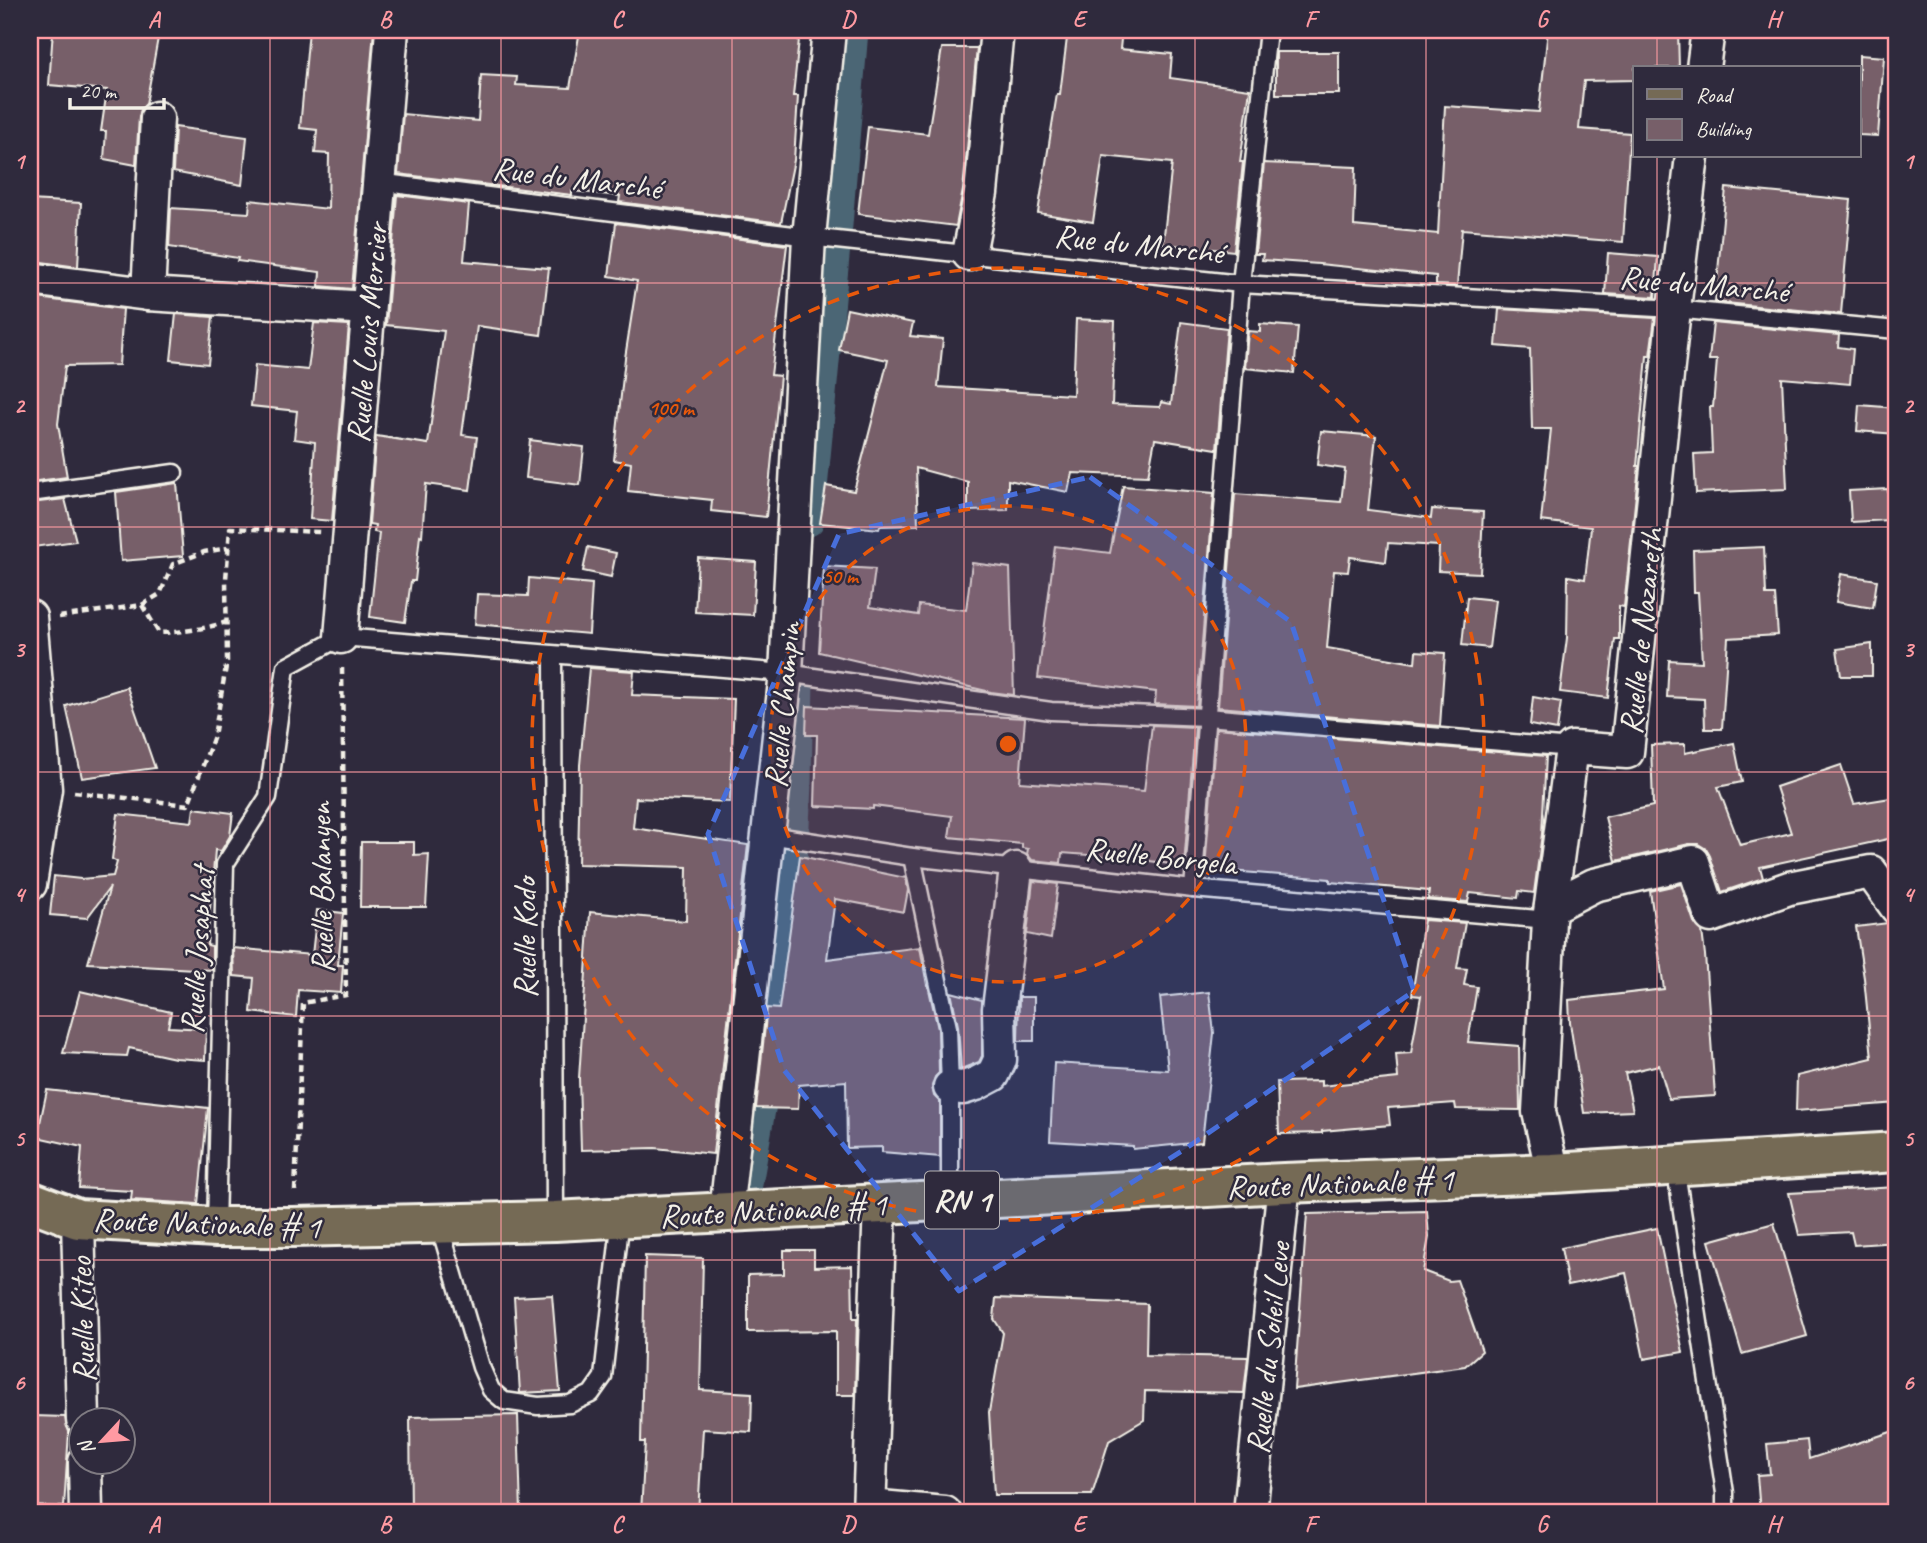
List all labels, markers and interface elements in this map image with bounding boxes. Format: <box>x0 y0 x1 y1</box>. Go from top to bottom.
text: A <box>148 5 162 34</box>
text: B <box>379 5 393 34</box>
text: C <box>612 5 626 34</box>
text: D <box>841 5 857 34</box>
text: E <box>1073 5 1089 34</box>
text: F <box>1305 5 1321 34</box>
text: G <box>1536 5 1551 34</box>
text: H <box>1766 5 1784 34</box>
scale bar <box>70 66 164 110</box>
legend <box>1633 66 1860 158</box>
text: 20 m <box>80 78 118 104</box>
text: Road <box>1696 82 1735 108</box>
text: Building <box>1696 116 1753 142</box>
text: 1 <box>14 147 27 176</box>
street label: Rue du Marché <box>490 147 669 210</box>
text: 1 <box>1903 147 1916 176</box>
street label: Rue du Marché <box>1053 214 1230 274</box>
street label: Ruelle Louis Mercier <box>336 218 398 445</box>
street label: Rue du Marché <box>1618 256 1795 313</box>
text: 2 <box>14 391 27 420</box>
text: 2 <box>1903 391 1916 420</box>
text: 100 m <box>648 395 696 421</box>
street label: Ruelle de Nazareth <box>1609 524 1673 736</box>
text: 50 m <box>822 563 860 589</box>
street label: Ruelle Champin <box>754 618 810 790</box>
text: 3 <box>14 635 27 664</box>
text: 3 <box>1903 635 1916 664</box>
centre of rings <box>996 732 1020 756</box>
street label: Ruelle Balanyen <box>298 800 343 974</box>
street label: Ruelle Borgela <box>1083 827 1241 885</box>
street label: Ruelle Josaphat <box>170 861 224 1035</box>
street label: Ruelle Kodo <box>504 874 546 998</box>
text: 4 <box>14 880 27 909</box>
text: 4 <box>1903 880 1916 909</box>
text: 5 <box>14 1124 26 1153</box>
text: 5 <box>1903 1124 1915 1153</box>
street label: Route Nationale # 1 <box>1226 1158 1457 1208</box>
road number: RN 1 <box>925 1171 999 1228</box>
street label: Route Nationale # 1 <box>658 1183 890 1237</box>
street label: Route Nationale # 1 <box>93 1198 324 1248</box>
street label: Ruelle du Soleil Leve <box>1236 1238 1300 1456</box>
street label: Ruelle Kiteo <box>59 1255 105 1384</box>
text: 6 <box>14 1368 27 1397</box>
text: 6 <box>1903 1368 1916 1397</box>
north arrow <box>66 1406 136 1476</box>
text: N <box>73 1435 101 1459</box>
text: A <box>148 1510 162 1539</box>
text: B <box>379 1510 393 1539</box>
text: C <box>612 1510 626 1539</box>
text: D <box>841 1510 857 1539</box>
text: E <box>1073 1510 1089 1539</box>
text: F <box>1305 1510 1321 1539</box>
text: G <box>1536 1510 1551 1539</box>
text: H <box>1766 1510 1784 1539</box>

